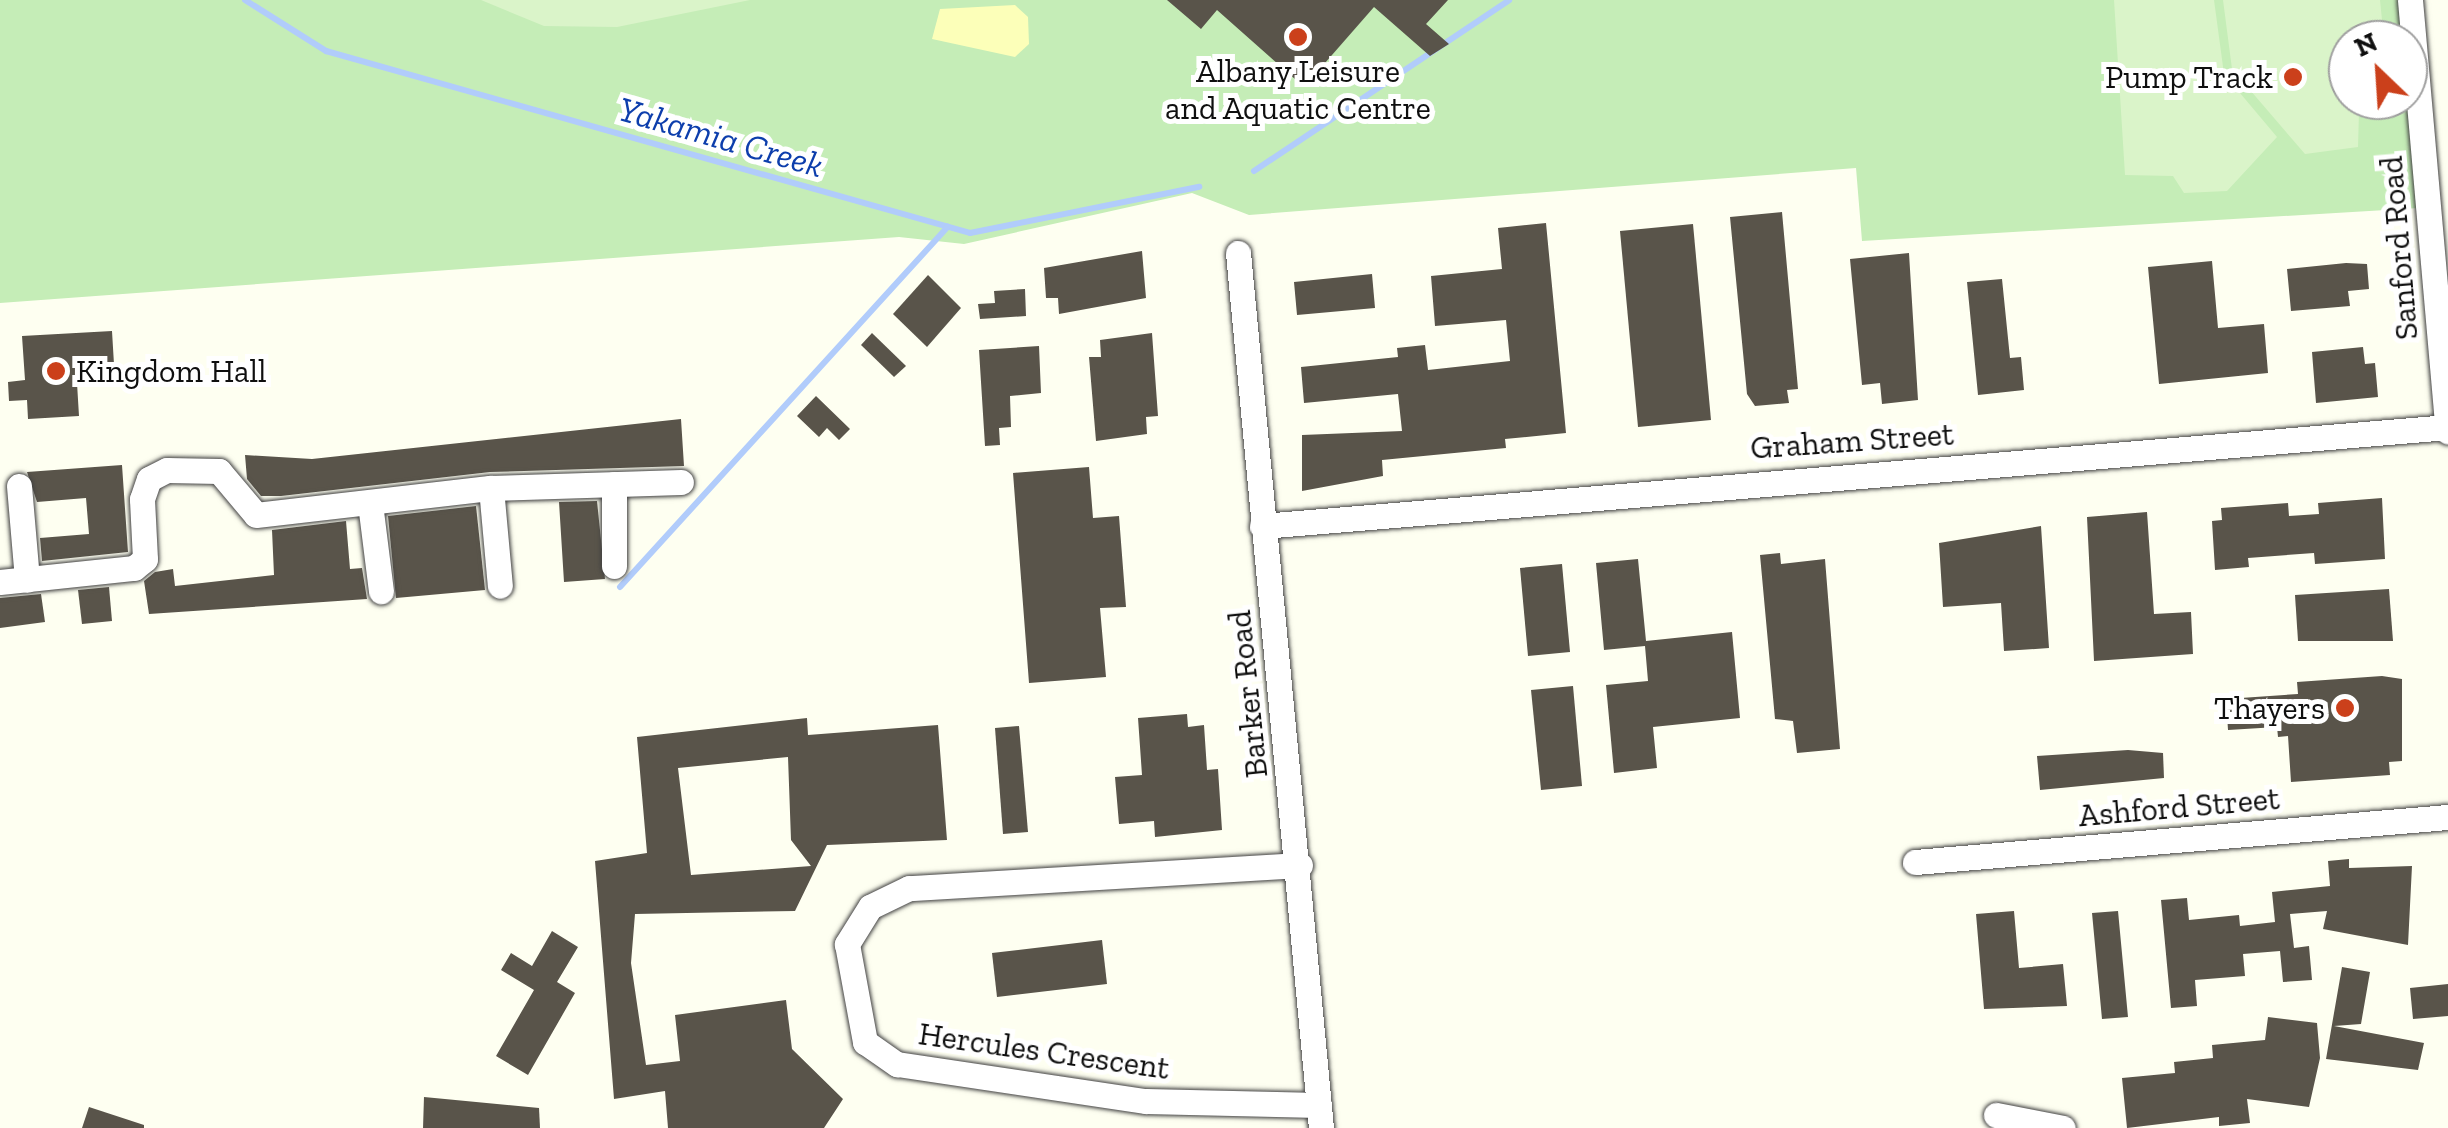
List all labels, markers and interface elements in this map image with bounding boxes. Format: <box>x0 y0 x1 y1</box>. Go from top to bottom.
north arrow <box>2328 20 2428 120</box>
text: N <box>2349 25 2383 64</box>
marker: Albany Leisure and Aquatic Centre <box>1287 26 1309 48</box>
place label: Albany Leisure and Aquatic Centre <box>1165 53 1431 128</box>
place label: Pump Track <box>2105 58 2273 96</box>
marker: Pump Track <box>2282 66 2304 88</box>
water label: Yakamia Creek <box>614 88 828 186</box>
street label: Sanford Road <box>2372 155 2426 341</box>
place label: Kingdom Hall <box>76 352 267 390</box>
marker: Kingdom Hall <box>45 360 67 382</box>
street label: Graham Street <box>1749 415 1955 467</box>
street label: Barker Road <box>1220 608 1276 780</box>
place label: Thayers <box>2214 689 2325 727</box>
marker: Thayers <box>2334 697 2356 719</box>
street label: Ashford Street <box>2077 779 2281 835</box>
street label: Hercules Crescent <box>916 1014 1172 1088</box>

